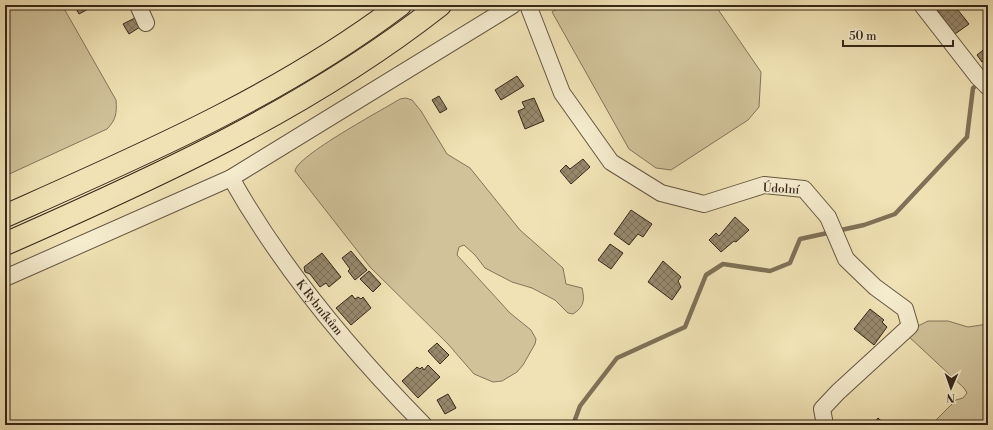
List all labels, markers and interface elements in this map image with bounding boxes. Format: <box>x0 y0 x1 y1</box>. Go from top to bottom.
scale bar <box>843 22 953 48</box>
text: 50 m <box>849 29 877 44</box>
street label: Údolní <box>762 179 801 198</box>
street label: K Rybníkům <box>293 276 347 339</box>
north arrow <box>931 368 971 408</box>
text: N <box>946 390 955 404</box>

